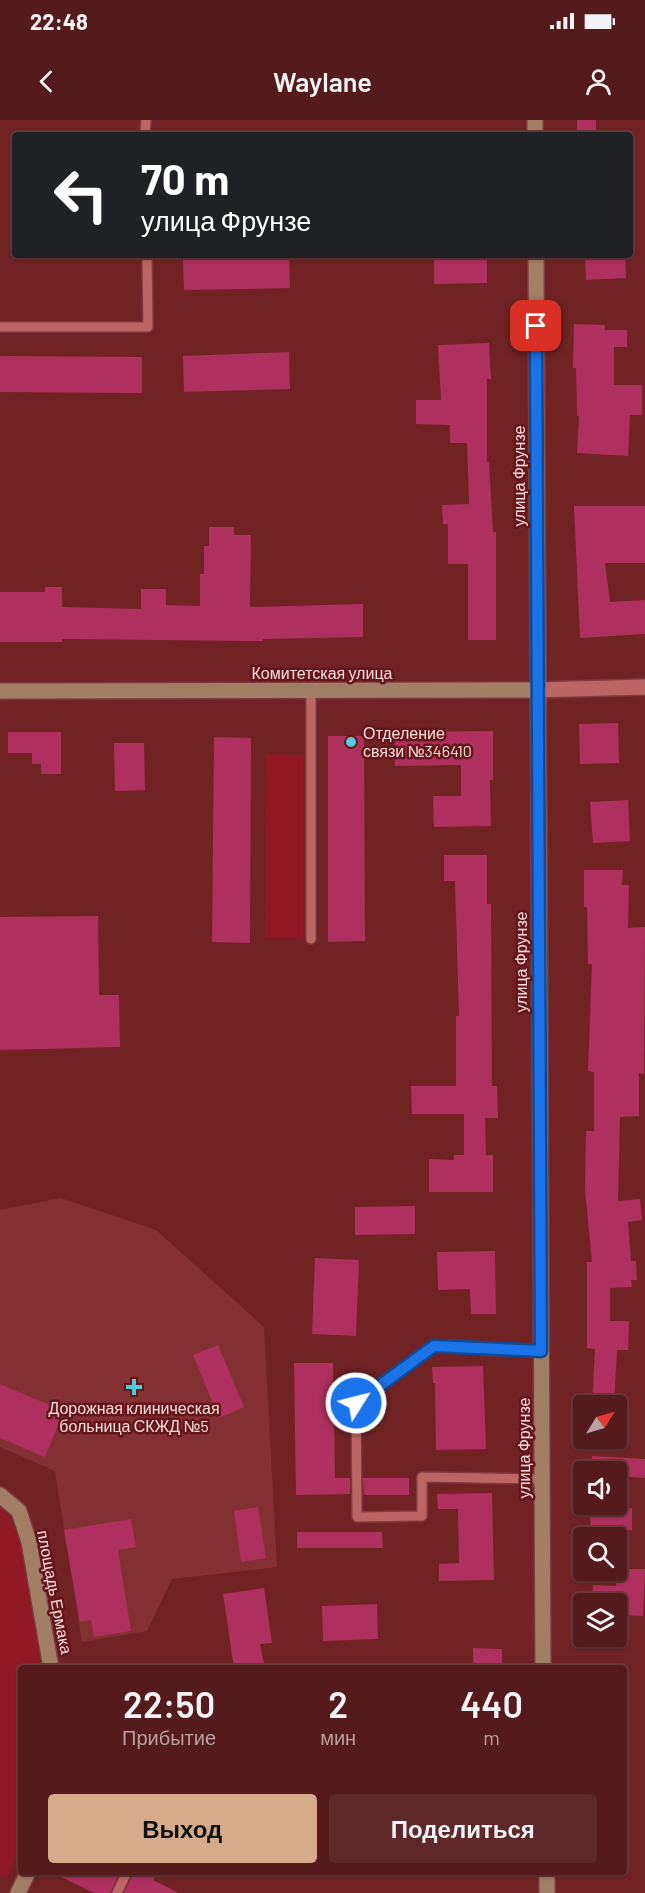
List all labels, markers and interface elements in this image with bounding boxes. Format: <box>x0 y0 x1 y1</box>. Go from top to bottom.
text: 22:48 <box>30 8 88 34</box>
icon: back <box>30 65 63 98</box>
text: Waylane <box>273 65 372 97</box>
icon: person <box>582 65 615 98</box>
text: 70 m <box>141 153 229 203</box>
icon: left <box>42 156 120 234</box>
text: улица Фрунзе <box>141 204 311 236</box>
pin <box>510 300 561 351</box>
icon: arrive <box>519 309 552 342</box>
street label: улица Фрунзе <box>509 425 528 526</box>
street label: Комитетская улица <box>252 663 393 682</box>
place label: Отделение связи №346410 <box>363 723 472 760</box>
marker: Отделение связи №346410 <box>344 735 358 749</box>
street label: улица Фрунзе <box>511 911 530 1012</box>
position arrow <box>324 1371 388 1435</box>
marker: Дорожная клиническая больница СКЖД №5 <box>125 1378 143 1396</box>
north arrow <box>573 1395 627 1449</box>
map controls <box>573 1395 627 1647</box>
street label: улица Фрунзе <box>514 1397 533 1498</box>
place label: Дорожная клиническая больница СКЖД №5 <box>48 1398 220 1435</box>
button: sound <box>573 1461 627 1515</box>
button: search <box>573 1527 627 1581</box>
street label: площадь Ермака <box>34 1528 77 1656</box>
button: layers <box>573 1593 627 1647</box>
text: 22:50 <box>123 1682 215 1725</box>
text: 2 <box>328 1682 348 1725</box>
text: 440 <box>460 1682 523 1725</box>
text: Прибытие <box>122 1725 216 1749</box>
text: мин <box>320 1725 356 1749</box>
text: m <box>483 1725 500 1749</box>
button: Выход <box>48 1794 317 1863</box>
button: Поделиться <box>329 1794 597 1863</box>

